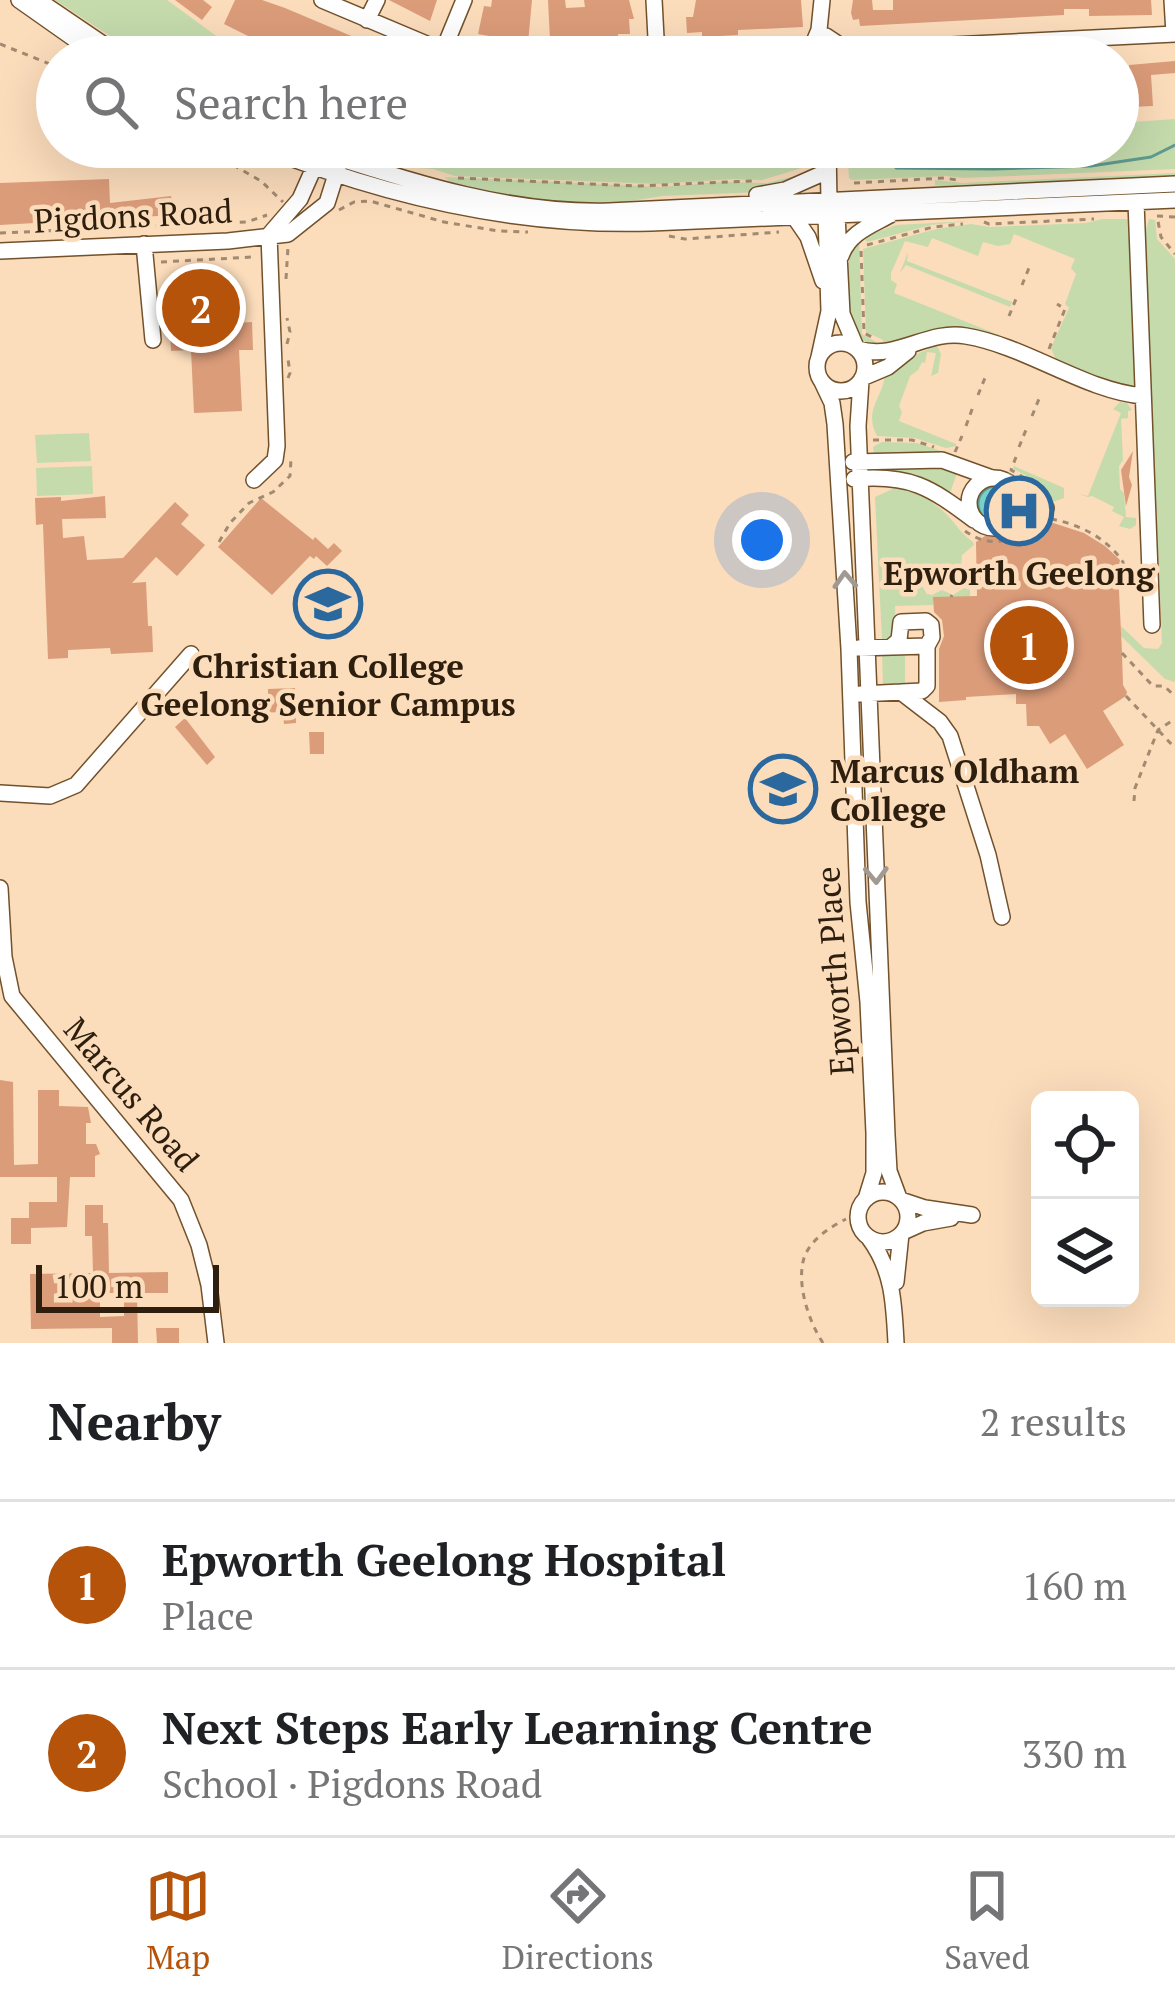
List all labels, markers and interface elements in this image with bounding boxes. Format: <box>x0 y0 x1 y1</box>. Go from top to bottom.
search box <box>36 36 1139 168</box>
icon: search <box>78 69 144 135</box>
text: Search here <box>174 72 408 132</box>
street label: Pigdons Road <box>32 188 234 242</box>
pin: 2 <box>162 263 240 353</box>
hospital icon: Epworth Geelong <box>984 476 1054 546</box>
your location <box>732 510 792 570</box>
place label: Epworth Geelong <box>883 551 1156 594</box>
school or university icon: Christian College Geelong Senior Campus <box>293 569 363 639</box>
one-way arrow <box>832 570 858 589</box>
pin: 1 <box>990 600 1068 690</box>
place label: Christian College Geelong Senior Campus <box>140 644 516 725</box>
place label: Marcus Oldham College <box>830 749 1080 830</box>
school or university icon: Marcus Oldham College <box>748 754 818 824</box>
street label: Epworth Place <box>805 865 863 1077</box>
one-way arrow <box>863 866 889 885</box>
street label: Marcus Road <box>55 1008 209 1180</box>
map controls <box>1031 1091 1139 1307</box>
button: locate <box>1031 1091 1139 1199</box>
button: layers <box>1031 1199 1139 1307</box>
scale bar <box>36 1259 219 1312</box>
text: 100 m <box>54 1264 143 1307</box>
text: Nearby <box>48 1387 221 1455</box>
text: 2 results <box>980 1395 1127 1447</box>
text: Epworth Geelong Hospital <box>162 1529 726 1589</box>
text: 1 <box>76 1559 98 1611</box>
text: 160 m <box>1022 1559 1127 1611</box>
text: Place <box>162 1589 254 1641</box>
text: Next Steps Early Learning Centre <box>162 1697 873 1757</box>
text: 2 <box>76 1727 98 1779</box>
text: 330 m <box>1022 1727 1127 1779</box>
text: School · Pigdons Road <box>162 1757 542 1809</box>
tab: Map <box>145 1863 211 1978</box>
tab: Directions <box>502 1863 654 1978</box>
tab: Saved <box>944 1863 1030 1978</box>

